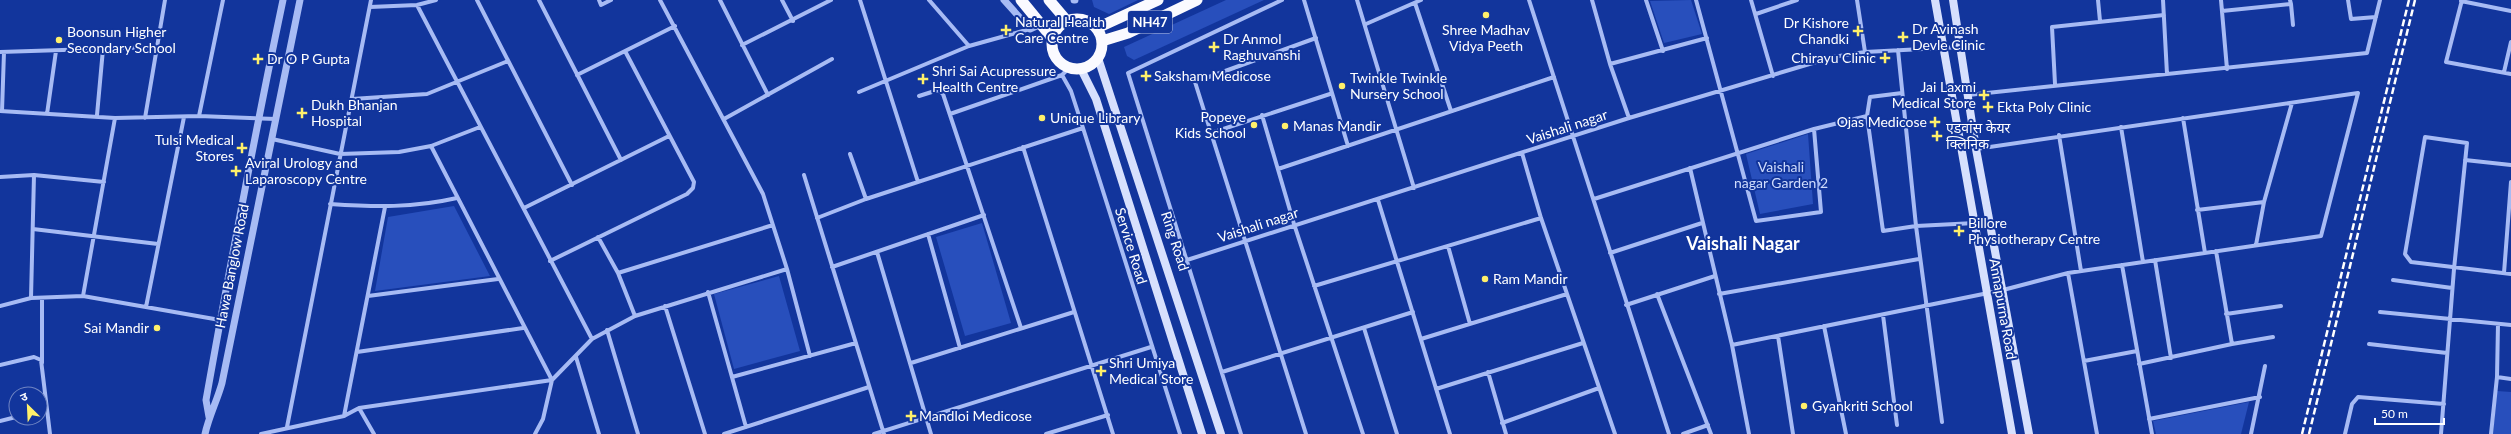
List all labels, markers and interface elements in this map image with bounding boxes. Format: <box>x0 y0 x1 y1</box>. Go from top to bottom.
marker: Shree Madhav Vidya Peeth <box>1481 10 1491 20</box>
road number: NH47 <box>1128 11 1172 33</box>
place label: Natural Health Care Centre <box>1015 13 1105 46</box>
place label: Dr Kishore Chandki <box>1783 14 1849 47</box>
place label: Dr Avinash Devle Clinic <box>1912 20 1985 53</box>
place label: Shree Madhav Vidya Peeth <box>1442 21 1531 54</box>
place label: Boonsun Higher Secondary School <box>67 23 176 56</box>
marker: Natural Health Care Centre <box>1000 24 1012 36</box>
marker: Dr Kishore Chandki <box>1852 25 1864 37</box>
place label: Dr Anmol Raghuvanshi <box>1223 30 1301 63</box>
marker: Dr Avinash Devle Clinic <box>1897 31 1909 43</box>
marker: Boonsun Higher Secondary School <box>54 35 64 45</box>
marker: Dr Anmol Raghuvanshi <box>1208 41 1220 53</box>
place label: Chirayu Clinic <box>1791 49 1876 66</box>
place label: Dr O P Gupta <box>267 50 350 67</box>
marker: Chirayu Clinic <box>1879 52 1891 64</box>
marker: Dr O P Gupta <box>252 53 264 65</box>
place label: Shri Sai Acupressure Health Centre <box>932 62 1056 95</box>
place label: Saksham Medicose <box>1154 67 1271 84</box>
place label: Twinkle Twinkle Nursery School <box>1350 69 1447 102</box>
marker: Saksham Medicose <box>1141 71 1151 81</box>
marker: Shri Sai Acupressure Health Centre <box>917 73 929 85</box>
place label: Jai Laxmi Medical Store <box>1892 78 1976 111</box>
marker: Twinkle Twinkle Nursery School <box>1337 81 1347 91</box>
marker: Jai Laxmi Medical Store <box>1979 90 1989 100</box>
place label: Dukh Bhanjan Hospital <box>311 96 397 129</box>
place label: Ekta Poly Clinic <box>1997 98 2092 115</box>
marker: Ekta Poly Clinic <box>1982 101 1994 113</box>
street label: Vaishali nagar <box>1524 105 1609 148</box>
marker: Dukh Bhanjan Hospital <box>296 107 308 119</box>
place label: Popeye Kids School <box>1175 108 1246 141</box>
place label: Unique Library <box>1050 109 1141 126</box>
marker: Unique Library <box>1037 113 1047 123</box>
place label: Ojas Medicose <box>1837 113 1927 130</box>
place label: Manas Mandir <box>1293 117 1381 134</box>
marker: Ojas Medicose <box>1930 117 1940 127</box>
place label: एडवांस केयर क्लिनिक <box>1946 119 2011 152</box>
marker: Popeye Kids School <box>1249 120 1259 130</box>
marker: Manas Mandir <box>1280 121 1290 131</box>
marker: एडवांस केयर क्लिनिक <box>1931 130 1943 142</box>
place label: Tulsi Medical Stores <box>155 131 234 164</box>
marker: Tulsi Medical Stores <box>237 143 247 153</box>
place label: Aviral Urology and Laparoscopy Centre <box>245 154 367 187</box>
park label: Vaishali nagar Garden 2 <box>1734 158 1828 191</box>
marker: Aviral Urology and Laparoscopy Centre <box>230 165 242 177</box>
street label: Hawa Banglow Road <box>211 202 252 330</box>
street label: Vaishali nagar <box>1215 203 1300 246</box>
street label: Service Road <box>1112 205 1151 286</box>
street label: Ring Road <box>1158 209 1193 273</box>
place label: Billore Physiotherapy Centre <box>1968 214 2100 247</box>
marker: Billore Physiotherapy Centre <box>1953 225 1965 237</box>
district label: Vaishali Nagar <box>1685 232 1800 254</box>
street label: Annapurna Road <box>1986 257 2021 361</box>
place label: Ram Mandir <box>1493 270 1568 287</box>
marker: Ram Mandir <box>1480 274 1490 284</box>
place label: Sai Mandir <box>84 319 149 336</box>
marker: Sai Mandir <box>152 323 162 333</box>
place label: Shri Umiya Medical Store <box>1109 354 1193 387</box>
marker: Shri Umiya Medical Store <box>1096 366 1106 376</box>
north arrow <box>8 386 48 426</box>
text: उ <box>18 389 30 404</box>
place label: Gyankriti School <box>1812 397 1913 414</box>
scale bar <box>2375 400 2444 426</box>
marker: Gyankriti School <box>1799 401 1809 411</box>
text: 50 m <box>2381 406 2408 421</box>
place label: Mandloi Medicose <box>919 407 1032 424</box>
marker: Mandloi Medicose <box>906 411 916 421</box>

